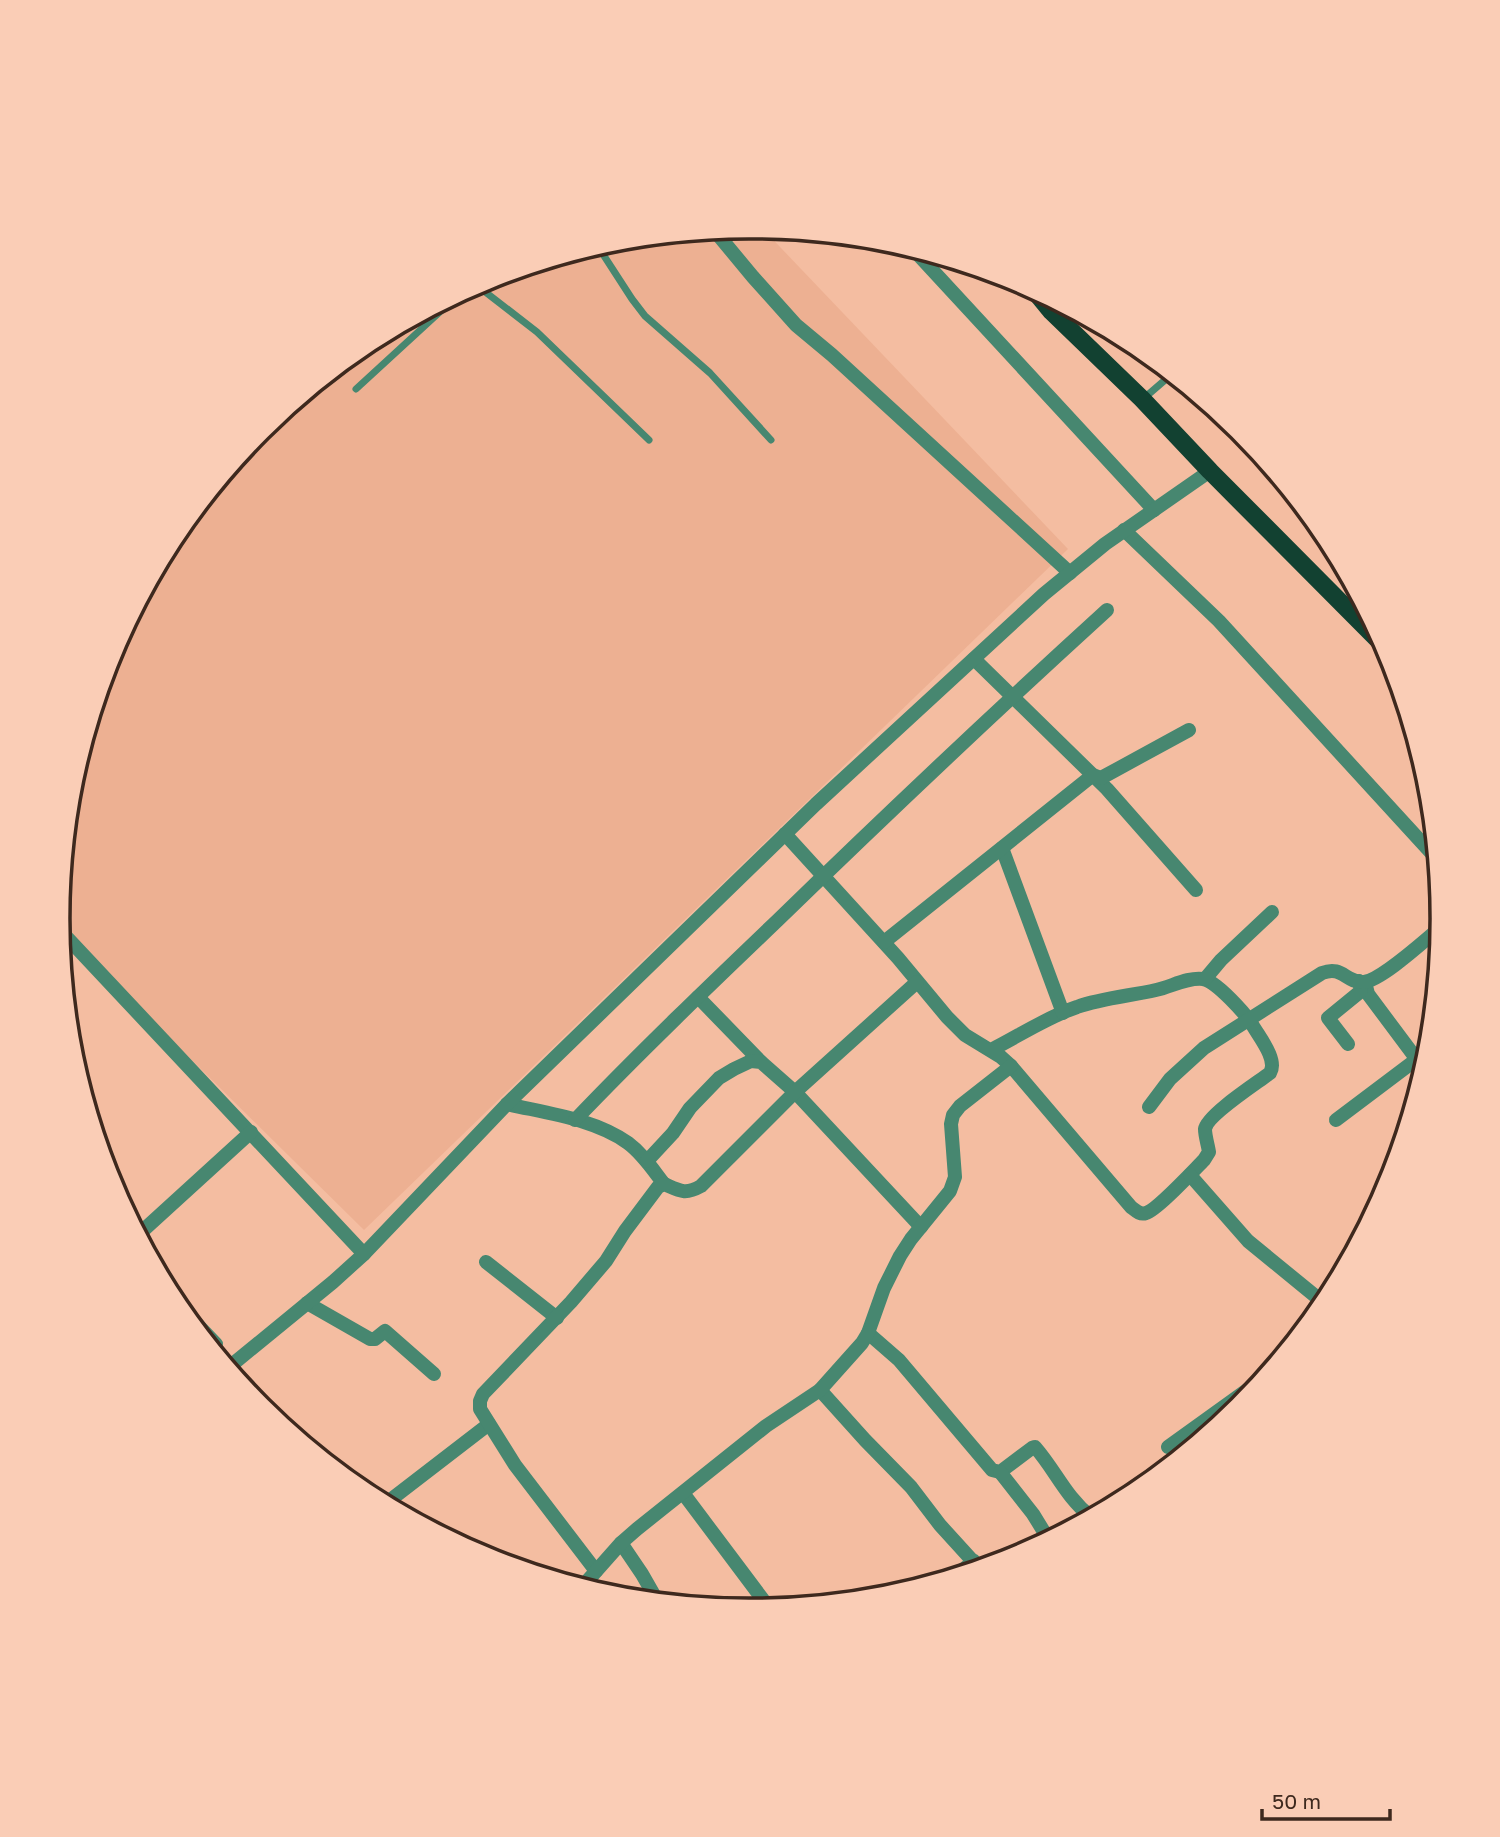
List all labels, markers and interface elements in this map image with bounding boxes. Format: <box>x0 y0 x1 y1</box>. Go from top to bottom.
scale bar <box>1262 1778 1390 1822</box>
text: 50 m <box>1272 1788 1321 1814</box>

